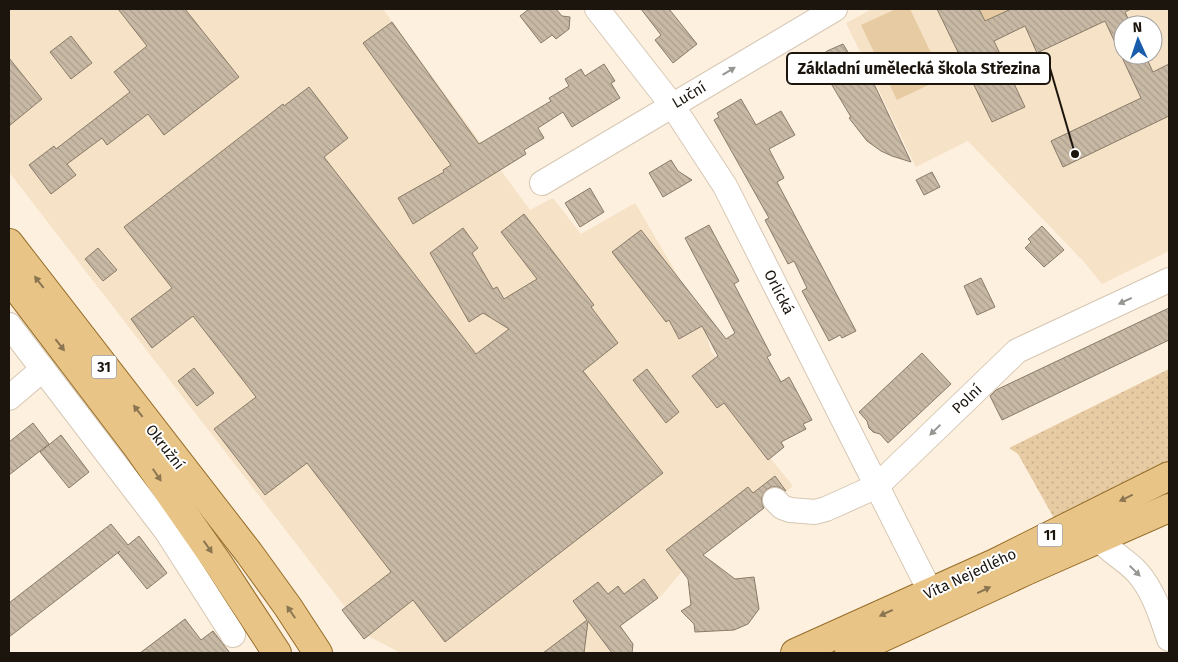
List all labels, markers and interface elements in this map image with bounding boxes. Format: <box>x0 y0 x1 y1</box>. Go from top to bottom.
north arrow <box>1113 15 1163 65</box>
text: N <box>1132 19 1142 36</box>
callout: Základní umělecká škola Střezina <box>787 53 1050 84</box>
text: Základní umělecká škola Střezina <box>797 59 1041 78</box>
one-way arrow <box>723 67 736 76</box>
street label: Luční <box>669 78 709 112</box>
street label: Orlická <box>760 267 798 317</box>
one-way arrow <box>33 276 44 289</box>
one-way arrow <box>1118 297 1132 305</box>
one-way arrow <box>55 338 65 351</box>
road number: 31 <box>92 356 116 378</box>
street label: Polní <box>948 381 986 417</box>
one-way arrow <box>132 405 143 418</box>
street label: Okružní <box>142 421 188 473</box>
one-way arrow <box>930 424 942 436</box>
one-way arrow <box>152 468 162 482</box>
one-way arrow <box>1118 493 1133 502</box>
road number: 11 <box>1038 524 1062 546</box>
one-way arrow <box>203 541 213 554</box>
street label: Víta Nejedlého <box>921 545 1019 603</box>
one-way arrow <box>1129 565 1141 577</box>
one-way arrow <box>977 586 991 594</box>
one-way arrow <box>286 606 296 619</box>
one-way arrow <box>879 609 893 617</box>

